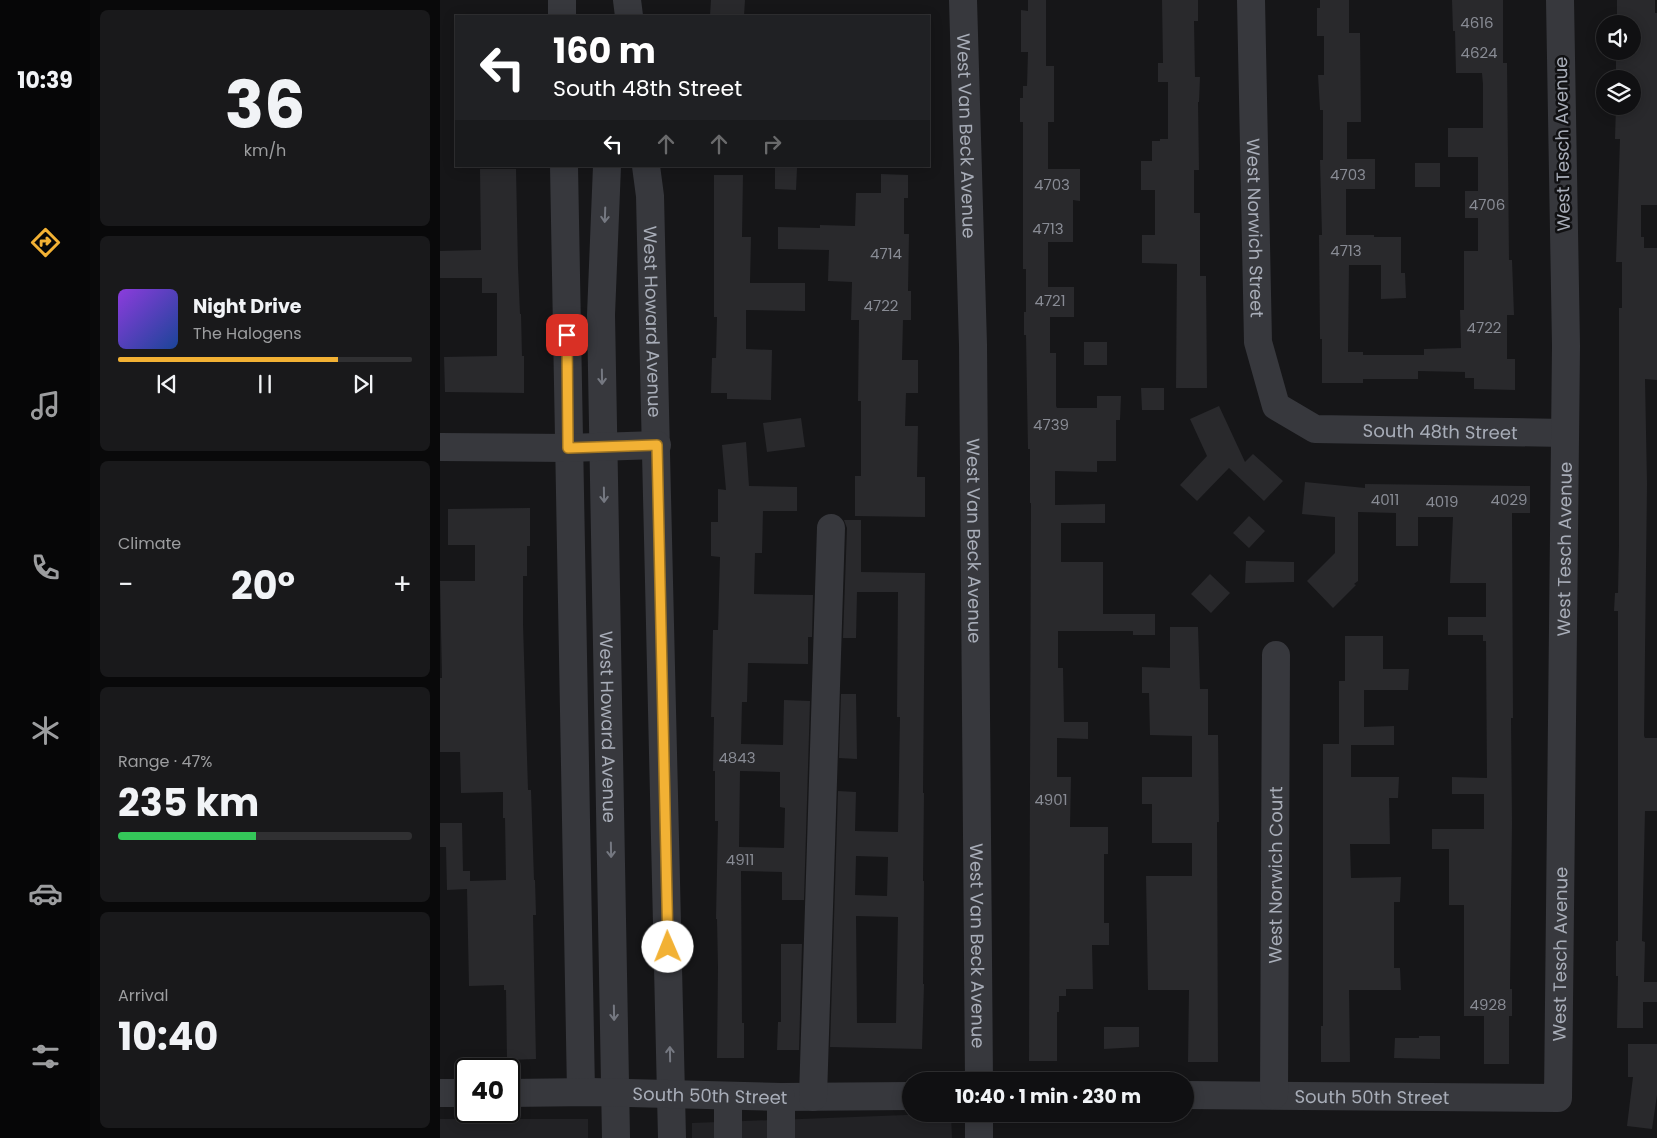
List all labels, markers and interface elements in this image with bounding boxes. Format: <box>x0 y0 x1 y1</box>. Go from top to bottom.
house number: 4616 <box>1460 12 1494 33</box>
map controls <box>1596 15 1641 115</box>
button: sound <box>1596 15 1641 60</box>
text: 160 m <box>553 26 656 75</box>
street label: West Van Beck Avenue <box>951 33 982 239</box>
icon: left <box>470 35 535 100</box>
house number: 4624 <box>1460 42 1498 63</box>
street label: West Tesch Avenue <box>1548 56 1576 232</box>
text: 36 <box>225 60 305 151</box>
text: 10:39 <box>17 65 73 96</box>
button: layers <box>1596 70 1641 115</box>
text: South 48th Street <box>553 73 742 104</box>
icon: left <box>599 130 627 158</box>
icon: ahead <box>652 130 680 158</box>
icon: ahead <box>705 130 733 158</box>
icon: right <box>758 130 786 158</box>
street label: West Norwich Street <box>1241 138 1270 318</box>
text: km/h <box>244 139 286 162</box>
house number: 4703 <box>1330 164 1366 185</box>
house number: 4703 <box>1034 174 1070 195</box>
house number: 4706 <box>1469 194 1505 215</box>
one-way arrow <box>600 207 609 223</box>
house number: 4713 <box>1032 218 1064 239</box>
icon: directions <box>28 225 63 260</box>
street label: West Howard Avenue <box>638 226 668 418</box>
house number: 4713 <box>1330 240 1362 261</box>
house number: 4714 <box>870 243 902 264</box>
house number: 4721 <box>1034 290 1066 311</box>
text: Night Drive <box>193 293 302 320</box>
house number: 4722 <box>864 295 898 316</box>
pin <box>546 314 588 356</box>
house number: 4722 <box>1467 317 1501 338</box>
icon: arrive <box>553 321 581 349</box>
text: The Halogens <box>193 322 301 345</box>
one-way arrow <box>598 369 607 385</box>
icon: previous <box>153 370 181 398</box>
icon: pause <box>251 370 279 398</box>
icon: next <box>349 370 377 398</box>
icon: music <box>28 388 63 423</box>
house number: 4739 <box>1033 414 1069 435</box>
street label: South 48th Street <box>1363 417 1518 445</box>
street label: West Van Beck Avenue <box>961 438 988 644</box>
street label: West Tesch Avenue <box>1550 462 1577 637</box>
one-way arrow <box>599 486 609 503</box>
house number: 4011 <box>1371 489 1399 510</box>
house number: 4029 <box>1491 489 1527 510</box>
house number: 4019 <box>1425 491 1459 512</box>
text: Climate <box>118 532 181 555</box>
icon: phone <box>28 550 63 585</box>
text: 20° <box>231 559 295 612</box>
text: − <box>118 565 133 604</box>
text: + <box>393 565 412 604</box>
street label: West Howard Avenue <box>594 631 623 823</box>
icon: climate <box>28 713 63 748</box>
house number: 4843 <box>718 747 756 768</box>
text: Range · 47% <box>118 750 212 773</box>
text: 235 km <box>118 776 259 829</box>
street label: West Norwich Court <box>1262 786 1288 964</box>
house number: 4901 <box>1034 789 1068 810</box>
one-way arrow <box>606 842 616 858</box>
street label: West Van Beck Avenue <box>965 843 991 1048</box>
house number: 4911 <box>726 849 754 870</box>
street label: West Tesch Avenue <box>1546 866 1573 1042</box>
icon: car <box>28 876 63 911</box>
position arrow <box>641 920 693 972</box>
text: Arrival <box>118 984 168 1007</box>
house number: 4928 <box>1470 994 1506 1015</box>
one-way arrow <box>609 1004 618 1020</box>
text: 10:40 <box>118 1010 218 1063</box>
icon: filters <box>28 1039 63 1074</box>
one-way arrow <box>665 1047 675 1063</box>
speed limit sign: 40 <box>455 1058 520 1123</box>
street label: South 50th Street <box>632 1081 787 1110</box>
text: 10:40 · 1 min · 230 m <box>955 1083 1141 1110</box>
street label: South 50th Street <box>1294 1083 1450 1110</box>

